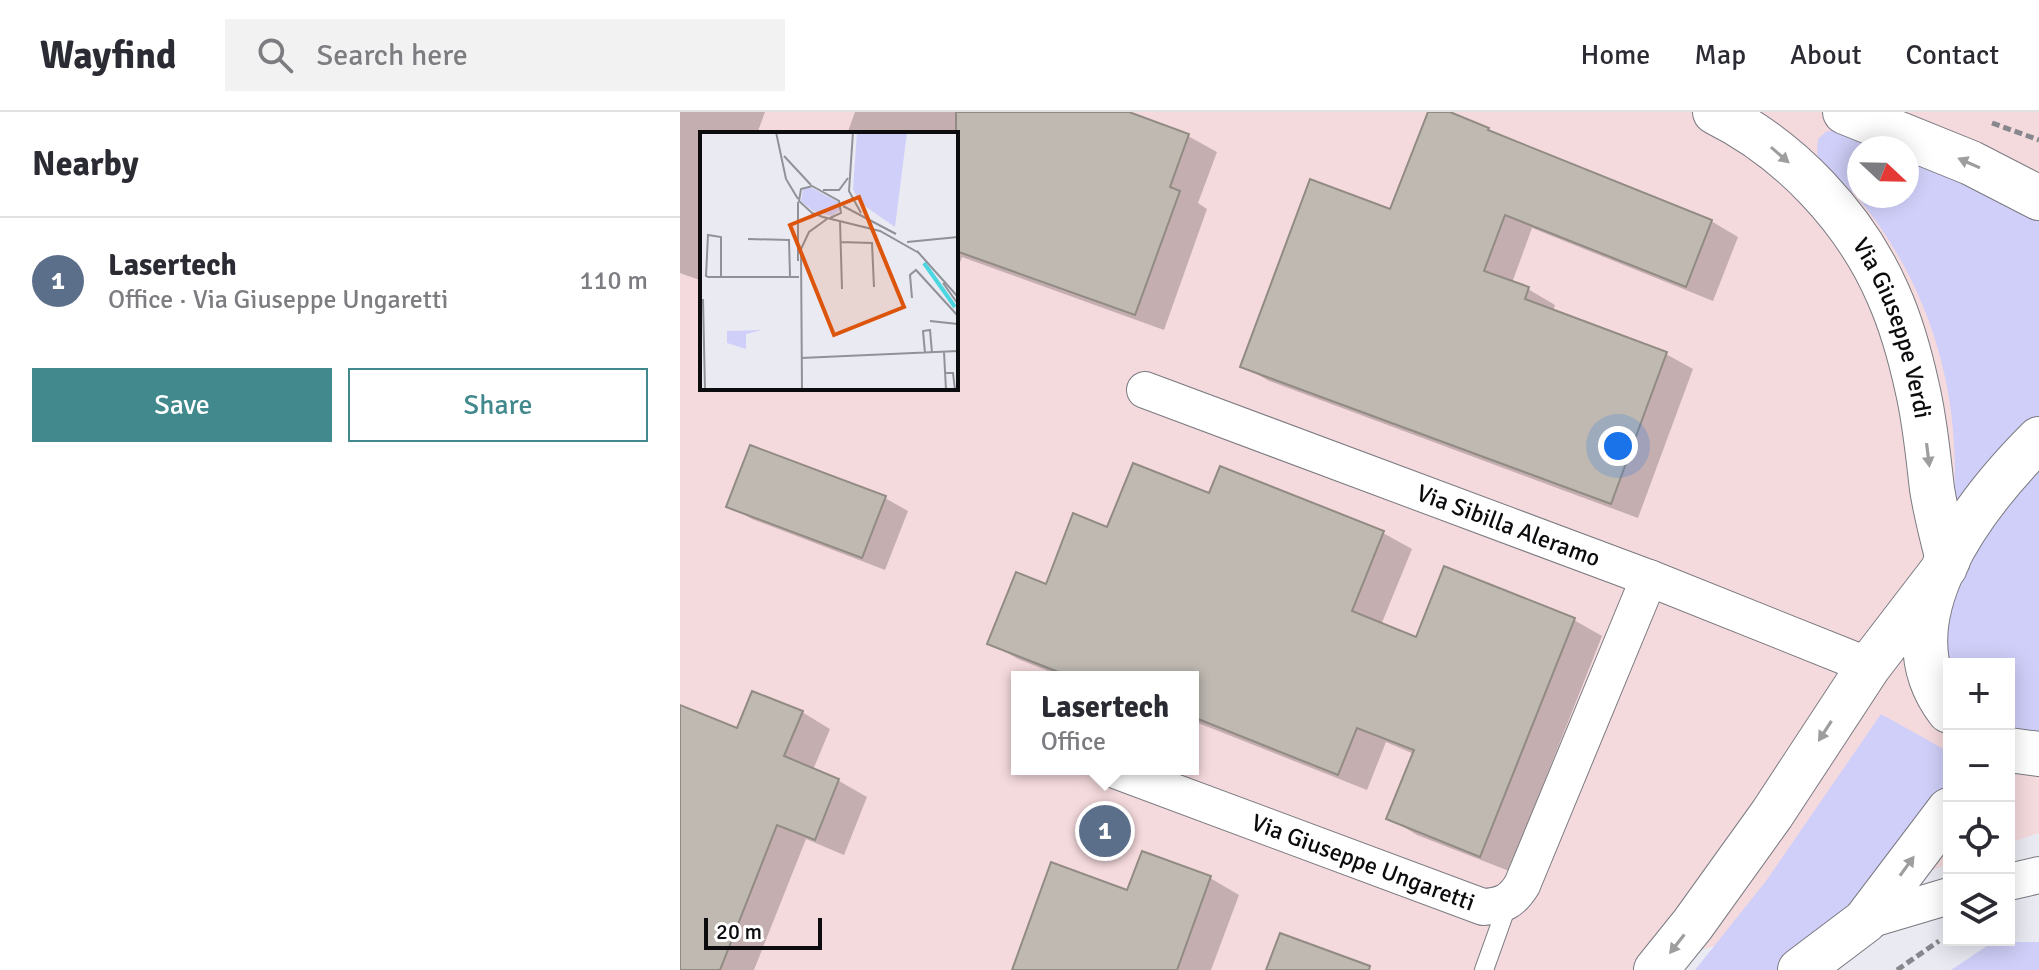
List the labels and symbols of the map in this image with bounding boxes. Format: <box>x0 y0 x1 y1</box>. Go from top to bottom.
inset map <box>700 132 958 390</box>
north arrow <box>1847 136 1919 208</box>
one-way arrow <box>1771 145 1790 163</box>
one-way arrow <box>1957 156 1981 170</box>
street label: Via Giuseppe Verdi <box>1846 232 1938 421</box>
your location <box>1598 426 1638 466</box>
one-way arrow <box>1922 443 1935 468</box>
street label: Via Sibilla Aleramo <box>1412 478 1605 574</box>
one-way arrow <box>1818 720 1833 741</box>
pin: 1 <box>1079 801 1131 861</box>
street label: Via Giuseppe Ungaretti <box>1247 807 1479 918</box>
one-way arrow <box>1899 855 1914 876</box>
scale bar <box>704 914 822 950</box>
one-way arrow <box>1669 934 1685 954</box>

